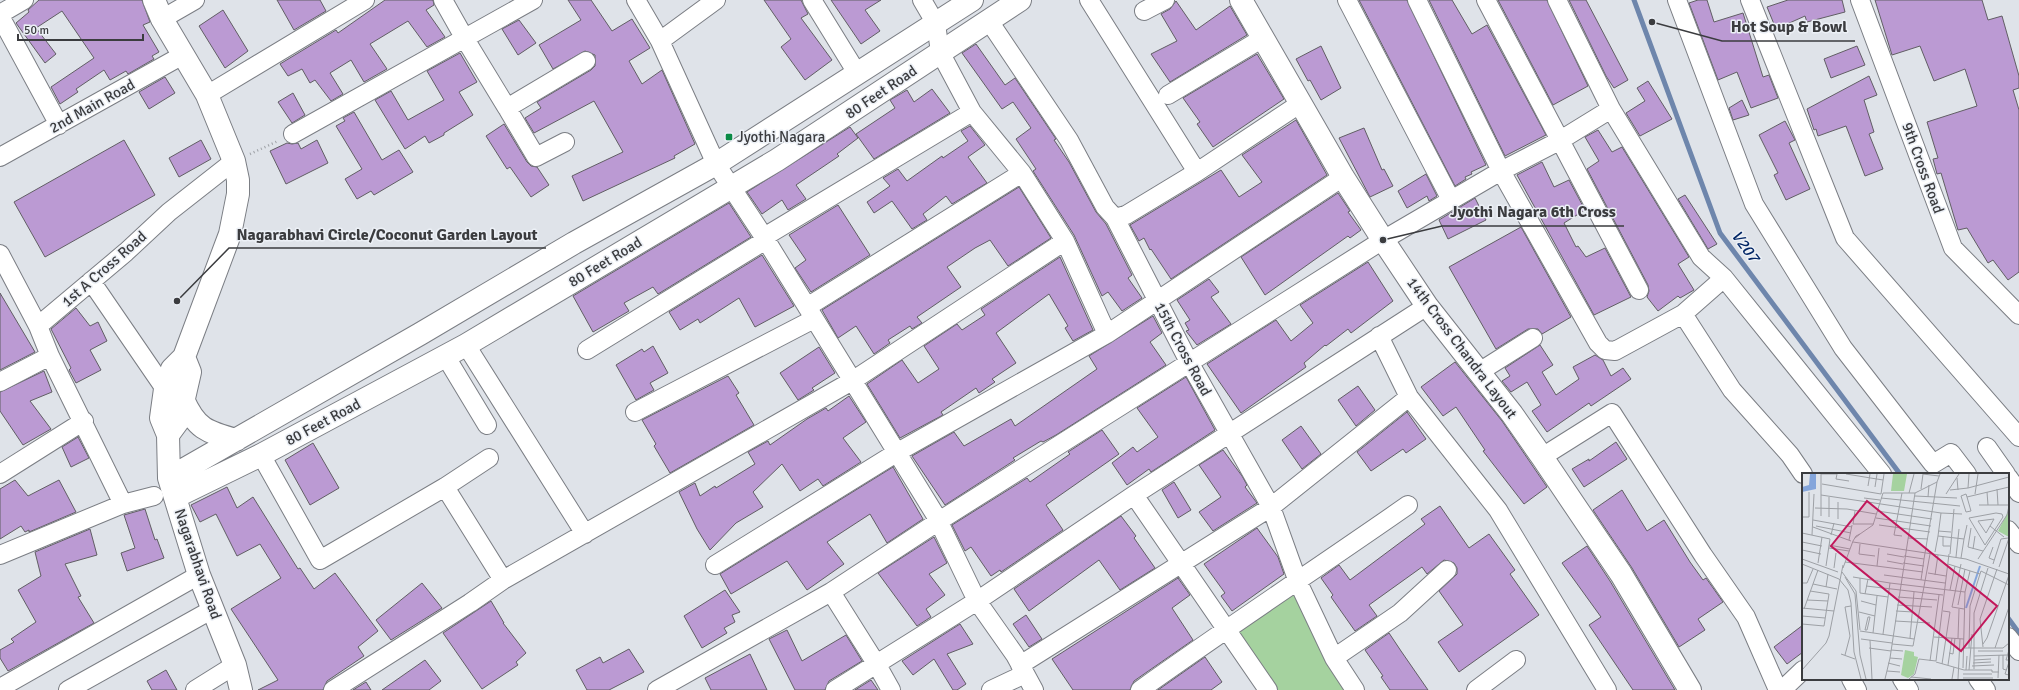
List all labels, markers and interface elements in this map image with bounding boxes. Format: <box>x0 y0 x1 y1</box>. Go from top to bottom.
callout: Hot Soup & Bowl <box>1722 13 1855 41</box>
scale bar <box>18 16 143 42</box>
text: Hot Soup & Bowl <box>1731 17 1847 37</box>
text: 50 m <box>24 23 49 38</box>
street label: 80 Feet Road <box>842 61 920 123</box>
street label: 2nd Main Road <box>46 75 138 137</box>
street label: 9th Cross Road <box>1898 120 1948 216</box>
place label: Jyothi Nagara <box>737 128 825 146</box>
marker: Jyothi Nagara <box>724 132 734 142</box>
callout: Jyothi Nagara 6th Cross <box>1442 198 1624 226</box>
text: Jyothi Nagara 6th Cross <box>1450 202 1616 222</box>
callout: Nagarabhavi Circle/Coconut Garden Layout <box>229 220 546 248</box>
text: Nagarabhavi Circle/Coconut Garden Layout <box>236 225 538 245</box>
street label: 1st A Cross Road <box>58 227 150 311</box>
water label: V207 <box>1727 227 1765 269</box>
street label: 80 Feet Road <box>565 233 645 291</box>
street label: 14th Cross Chandra Layout <box>1403 274 1521 422</box>
street label: 15th Cross Road <box>1151 299 1215 399</box>
street label: 80 Feet Road <box>282 395 364 449</box>
inset map <box>1802 473 2009 680</box>
street label: Nagarabhavi Road <box>171 506 225 622</box>

